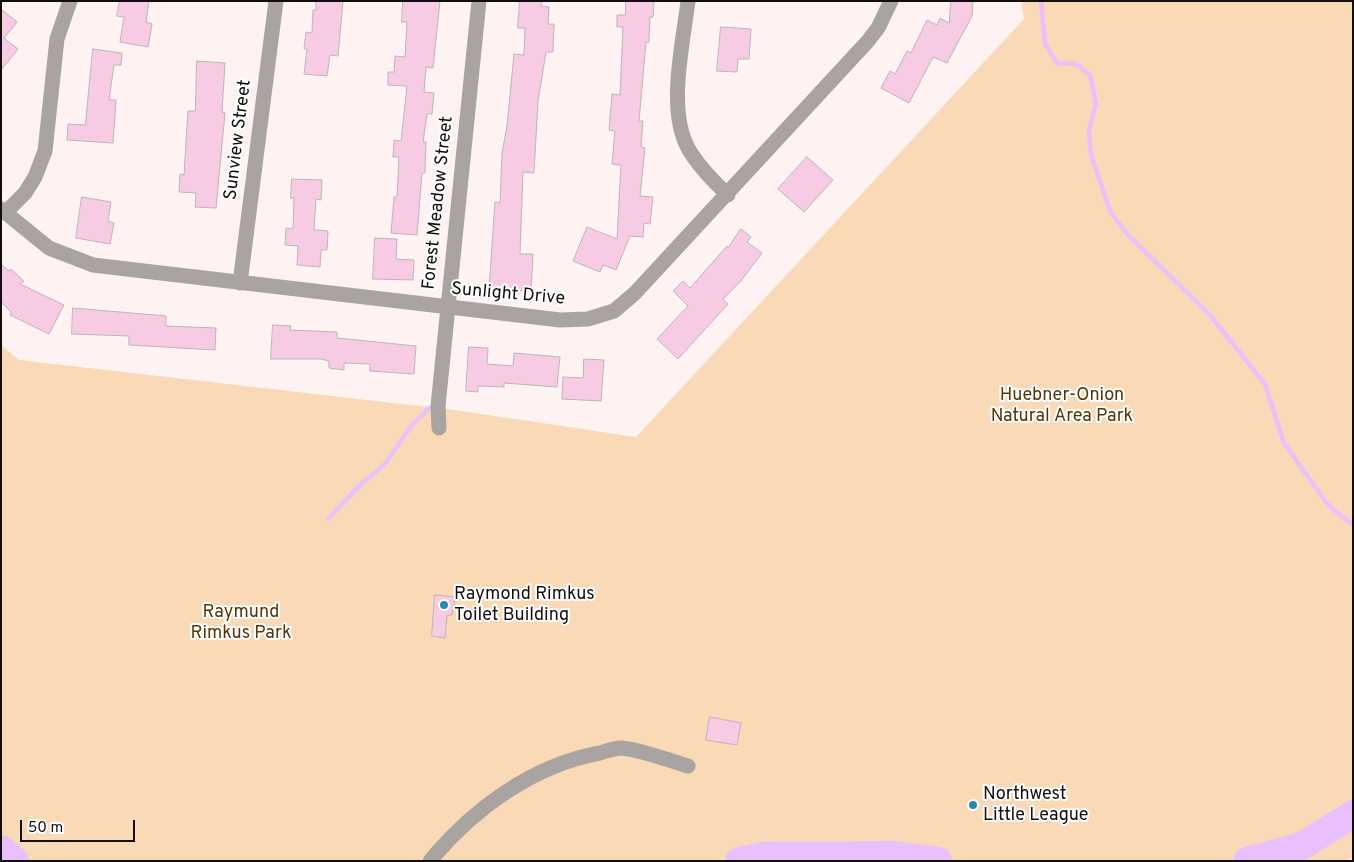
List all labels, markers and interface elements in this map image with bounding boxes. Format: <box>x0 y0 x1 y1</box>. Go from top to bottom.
street label: Sunview Street <box>221 79 257 201</box>
street label: Forest Meadow Street <box>419 115 459 291</box>
street label: Sunlight Drive <box>450 279 566 311</box>
park label: Huebner-Onion Natural Area Park <box>991 385 1133 428</box>
place label: Raymond Rimkus Toilet Building <box>454 584 595 626</box>
marker: Raymond Rimkus Toilet Building <box>438 599 450 611</box>
park label: Raymund Rimkus Park <box>190 602 292 644</box>
place label: Northwest Little League <box>983 784 1088 826</box>
marker: Northwest Little League <box>967 799 979 811</box>
scale bar <box>22 810 138 842</box>
text: 50 m <box>28 819 63 838</box>

